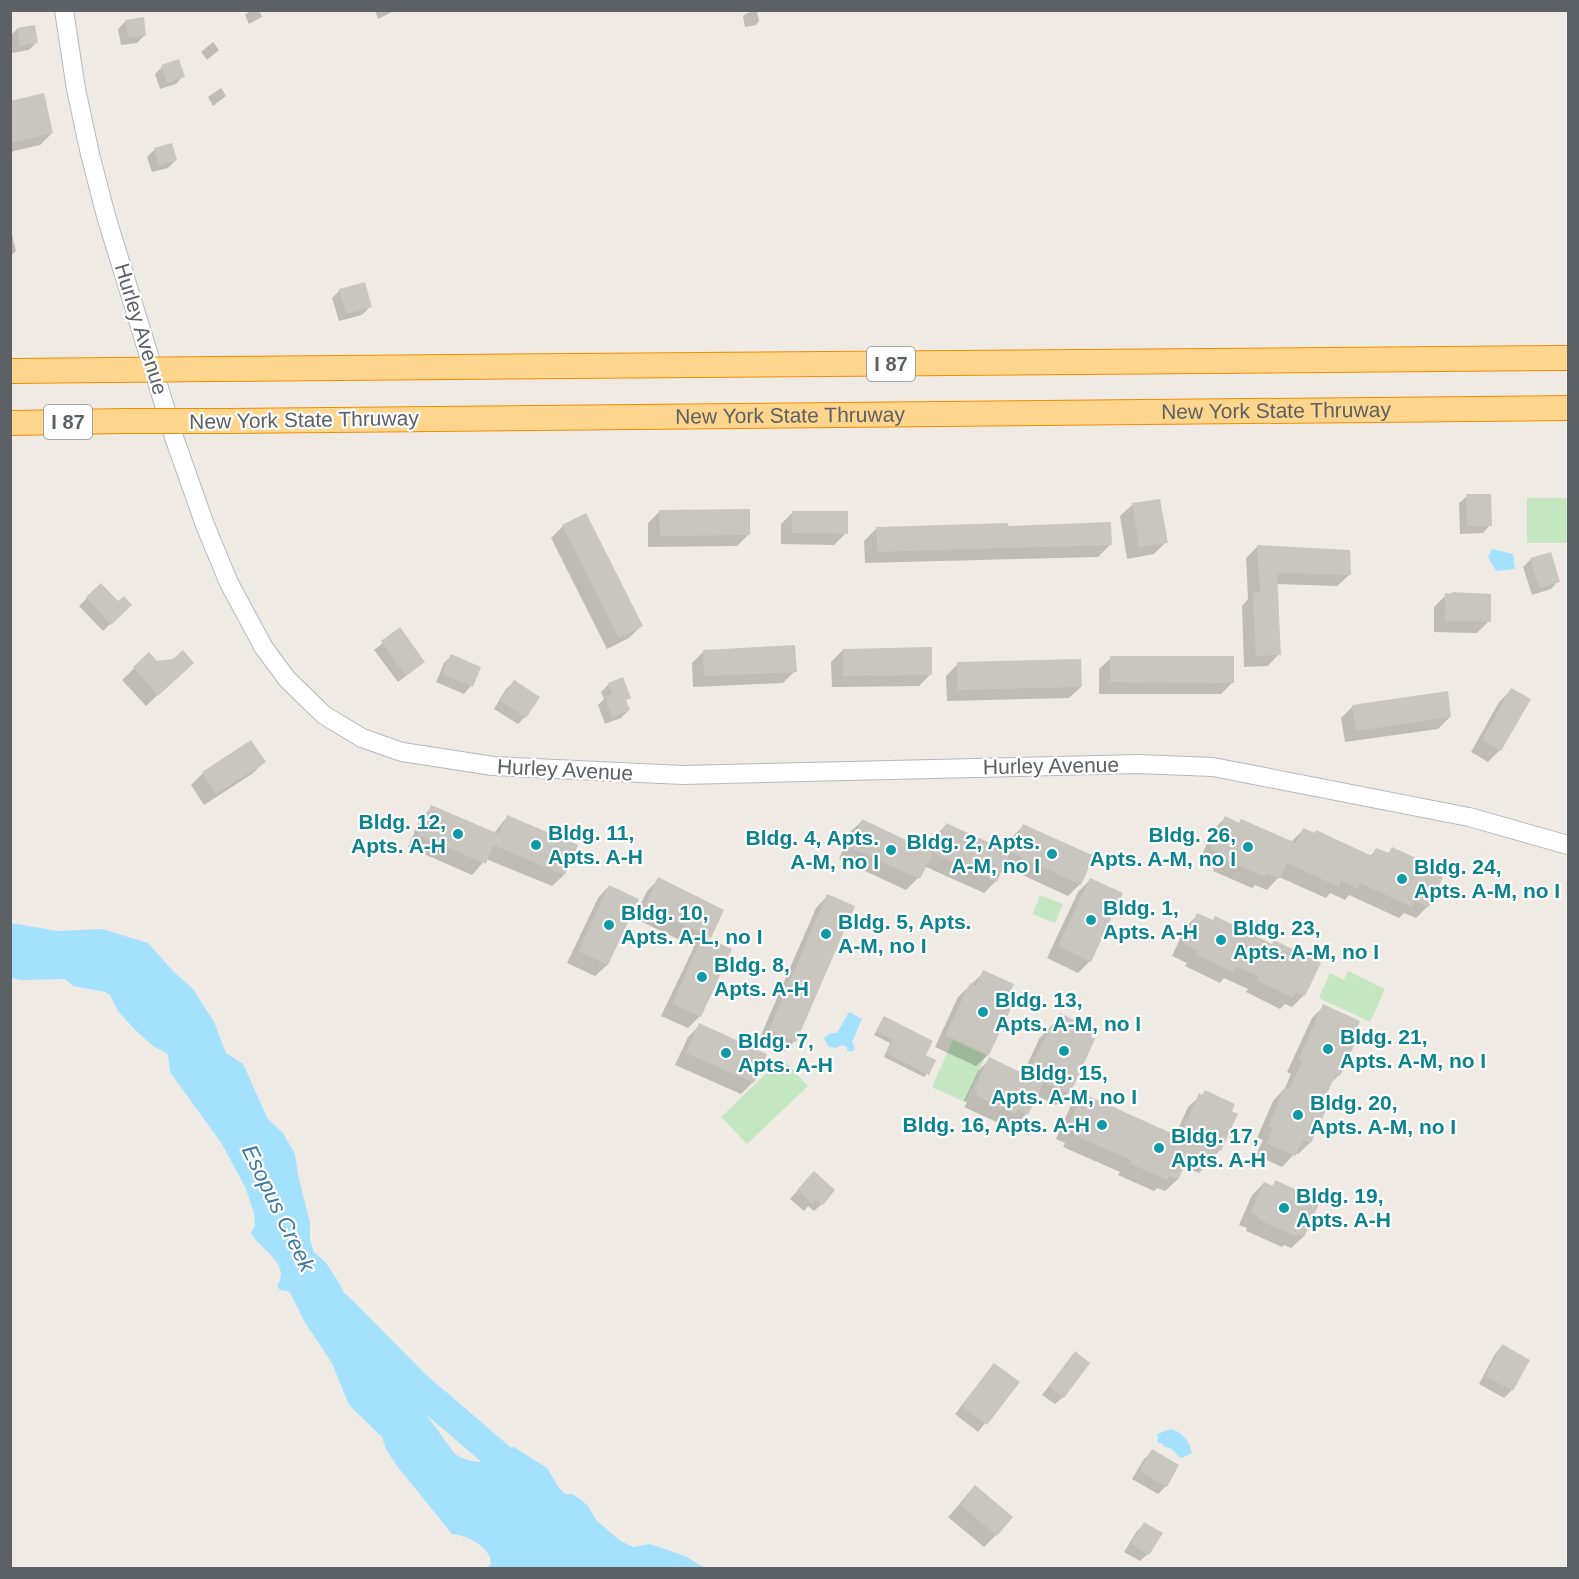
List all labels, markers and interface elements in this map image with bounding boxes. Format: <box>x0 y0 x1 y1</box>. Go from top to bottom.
street label: Hurley Avenue <box>111 260 172 397</box>
road number: I 87 <box>867 347 915 381</box>
street label: New York State Thruway <box>1161 398 1391 423</box>
street label: New York State Thruway <box>675 402 905 428</box>
road number: I 87 <box>44 405 92 439</box>
street label: New York State Thruway <box>189 406 419 433</box>
street label: Hurley Avenue <box>983 753 1119 778</box>
street label: Hurley Avenue <box>496 754 634 785</box>
place label: Bldg. 12, Apts. A-H <box>351 810 446 857</box>
place label: Bldg. 11, Apts. A-H <box>548 821 643 868</box>
place label: Bldg. 26, Apts. A-M, no I <box>1090 823 1236 870</box>
place label: Bldg. 4, Apts. A-M, no I <box>746 826 879 873</box>
marker: Bldg. 12, Apts. A-H <box>451 827 465 841</box>
place label: Bldg. 2, Apts. A-M, no I <box>907 830 1040 877</box>
marker: Bldg. 11, Apts. A-H <box>529 838 543 852</box>
marker: Bldg. 26, Apts. A-M, no I <box>1241 840 1255 854</box>
marker: Bldg. 4, Apts. A-M, no I <box>884 843 898 857</box>
marker: Bldg. 2, Apts. A-M, no I <box>1045 847 1059 861</box>
place label: Bldg. 24, Apts. A-M, no I <box>1414 855 1560 902</box>
marker: Bldg. 24, Apts. A-M, no I <box>1395 872 1409 886</box>
place label: Bldg. 1, Apts. A-H <box>1103 896 1198 943</box>
place label: Bldg. 10, Apts. A-L, no I <box>621 901 763 948</box>
place label: Bldg. 5, Apts. A-M, no I <box>838 910 971 957</box>
marker: Bldg. 1, Apts. A-H <box>1084 913 1098 927</box>
place label: Bldg. 23, Apts. A-M, no I <box>1233 916 1379 963</box>
marker: Bldg. 10, Apts. A-L, no I <box>602 918 616 932</box>
marker: Bldg. 5, Apts. A-M, no I <box>819 927 833 941</box>
marker: Bldg. 23, Apts. A-M, no I <box>1214 933 1228 947</box>
place label: Bldg. 8, Apts. A-H <box>714 953 809 1000</box>
marker: Bldg. 8, Apts. A-H <box>695 970 709 984</box>
place label: Bldg. 13, Apts. A-M, no I <box>995 988 1141 1035</box>
marker: Bldg. 13, Apts. A-M, no I <box>976 1005 990 1019</box>
place label: Bldg. 21, Apts. A-M, no I <box>1340 1025 1486 1072</box>
place label: Bldg. 7, Apts. A-H <box>738 1029 833 1076</box>
marker: Bldg. 21, Apts. A-M, no I <box>1321 1042 1335 1056</box>
marker: Bldg. 15, Apts. A-M, no I <box>1057 1044 1071 1058</box>
marker: Bldg. 7, Apts. A-H <box>719 1046 733 1060</box>
place label: Bldg. 15, Apts. A-M, no I <box>991 1061 1137 1108</box>
place label: Bldg. 20, Apts. A-M, no I <box>1310 1091 1456 1138</box>
marker: Bldg. 20, Apts. A-M, no I <box>1291 1108 1305 1122</box>
place label: Bldg. 16, Apts. A-H <box>903 1113 1090 1136</box>
marker: Bldg. 16, Apts. A-H <box>1095 1118 1109 1132</box>
place label: Bldg. 17, Apts. A-H <box>1171 1124 1266 1171</box>
water label: Esopus Creek <box>237 1141 321 1277</box>
marker: Bldg. 17, Apts. A-H <box>1152 1141 1166 1155</box>
place label: Bldg. 19, Apts. A-H <box>1296 1184 1391 1231</box>
marker: Bldg. 19, Apts. A-H <box>1277 1201 1291 1215</box>

